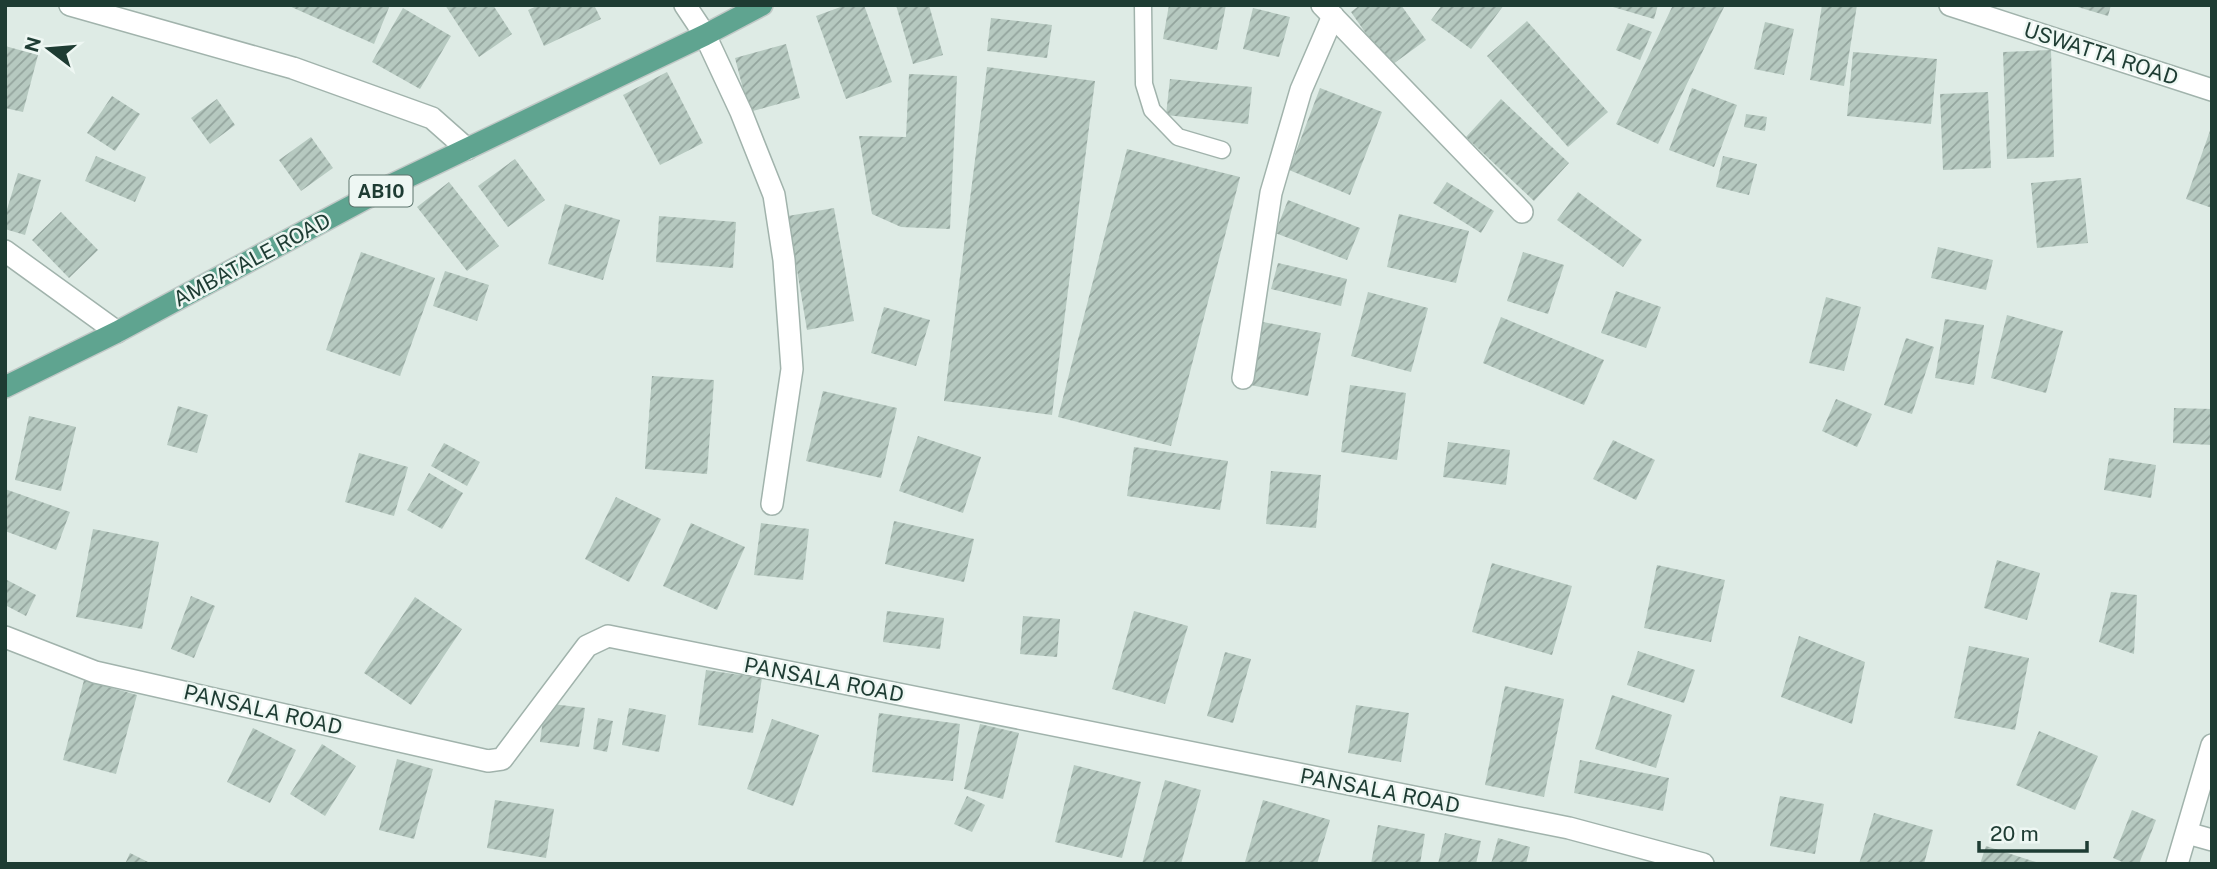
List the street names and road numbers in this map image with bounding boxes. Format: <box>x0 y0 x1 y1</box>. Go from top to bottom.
street label: USWATTA ROAD <box>2021 17 2182 90</box>
road number: AB10 <box>350 176 412 206</box>
street label: AMBATALE ROAD <box>169 208 335 312</box>
street label: PANSALA ROAD <box>742 652 906 707</box>
street label: PANSALA ROAD <box>181 679 345 740</box>
street label: PANSALA ROAD <box>1298 763 1462 818</box>

